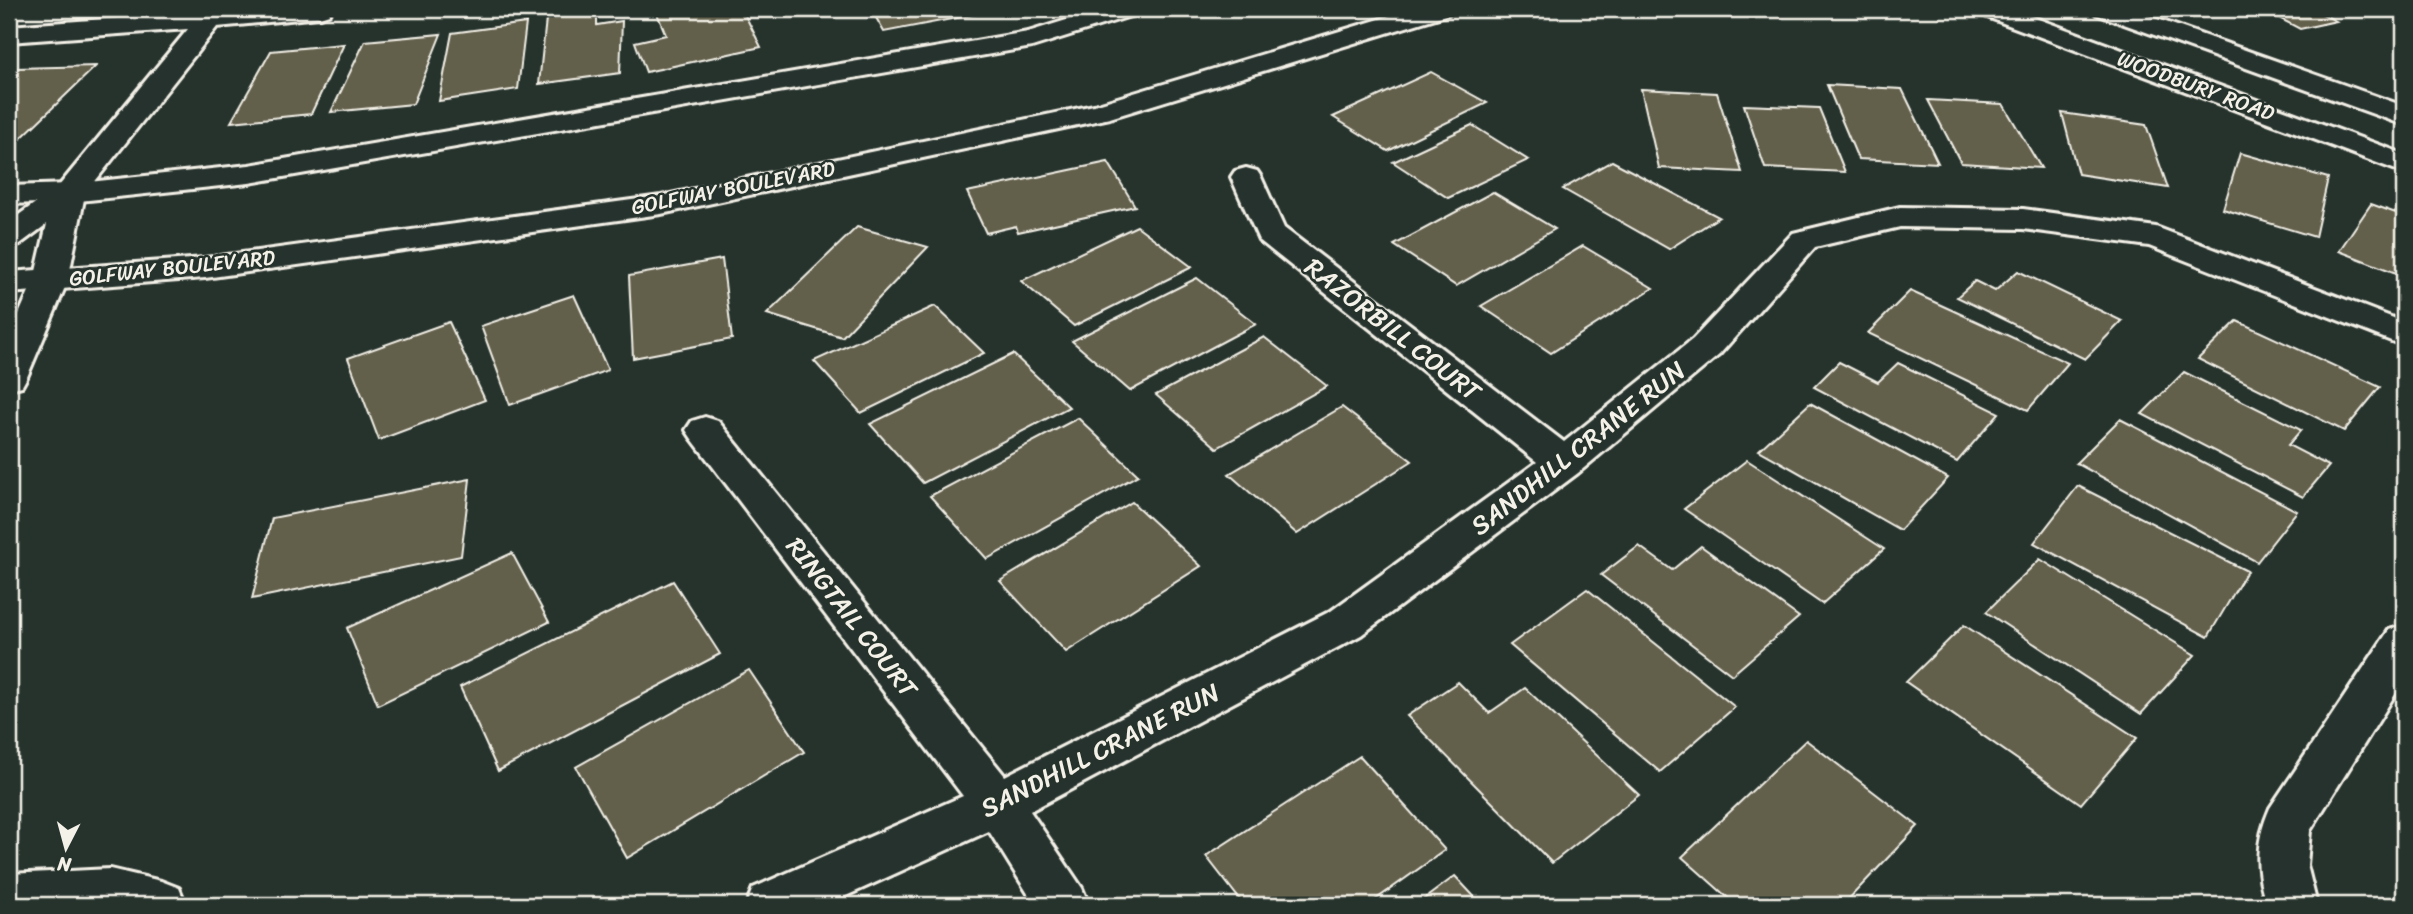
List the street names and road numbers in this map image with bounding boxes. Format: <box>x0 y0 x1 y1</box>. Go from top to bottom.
street label: WOODBURY ROAD <box>2112 40 2280 132</box>
street label: GOLFWAY BOULEVARD <box>628 150 838 226</box>
street label: GOLFWAY BOULEVARD <box>67 238 277 298</box>
street label: RAZORBILL COURT <box>1294 245 1493 414</box>
street label: SANDHILL CRANE RUN <box>1460 349 1696 547</box>
street label: RINGTAIL COURT <box>774 526 931 710</box>
street label: SANDHILL CRANE RUN <box>972 670 1228 830</box>

